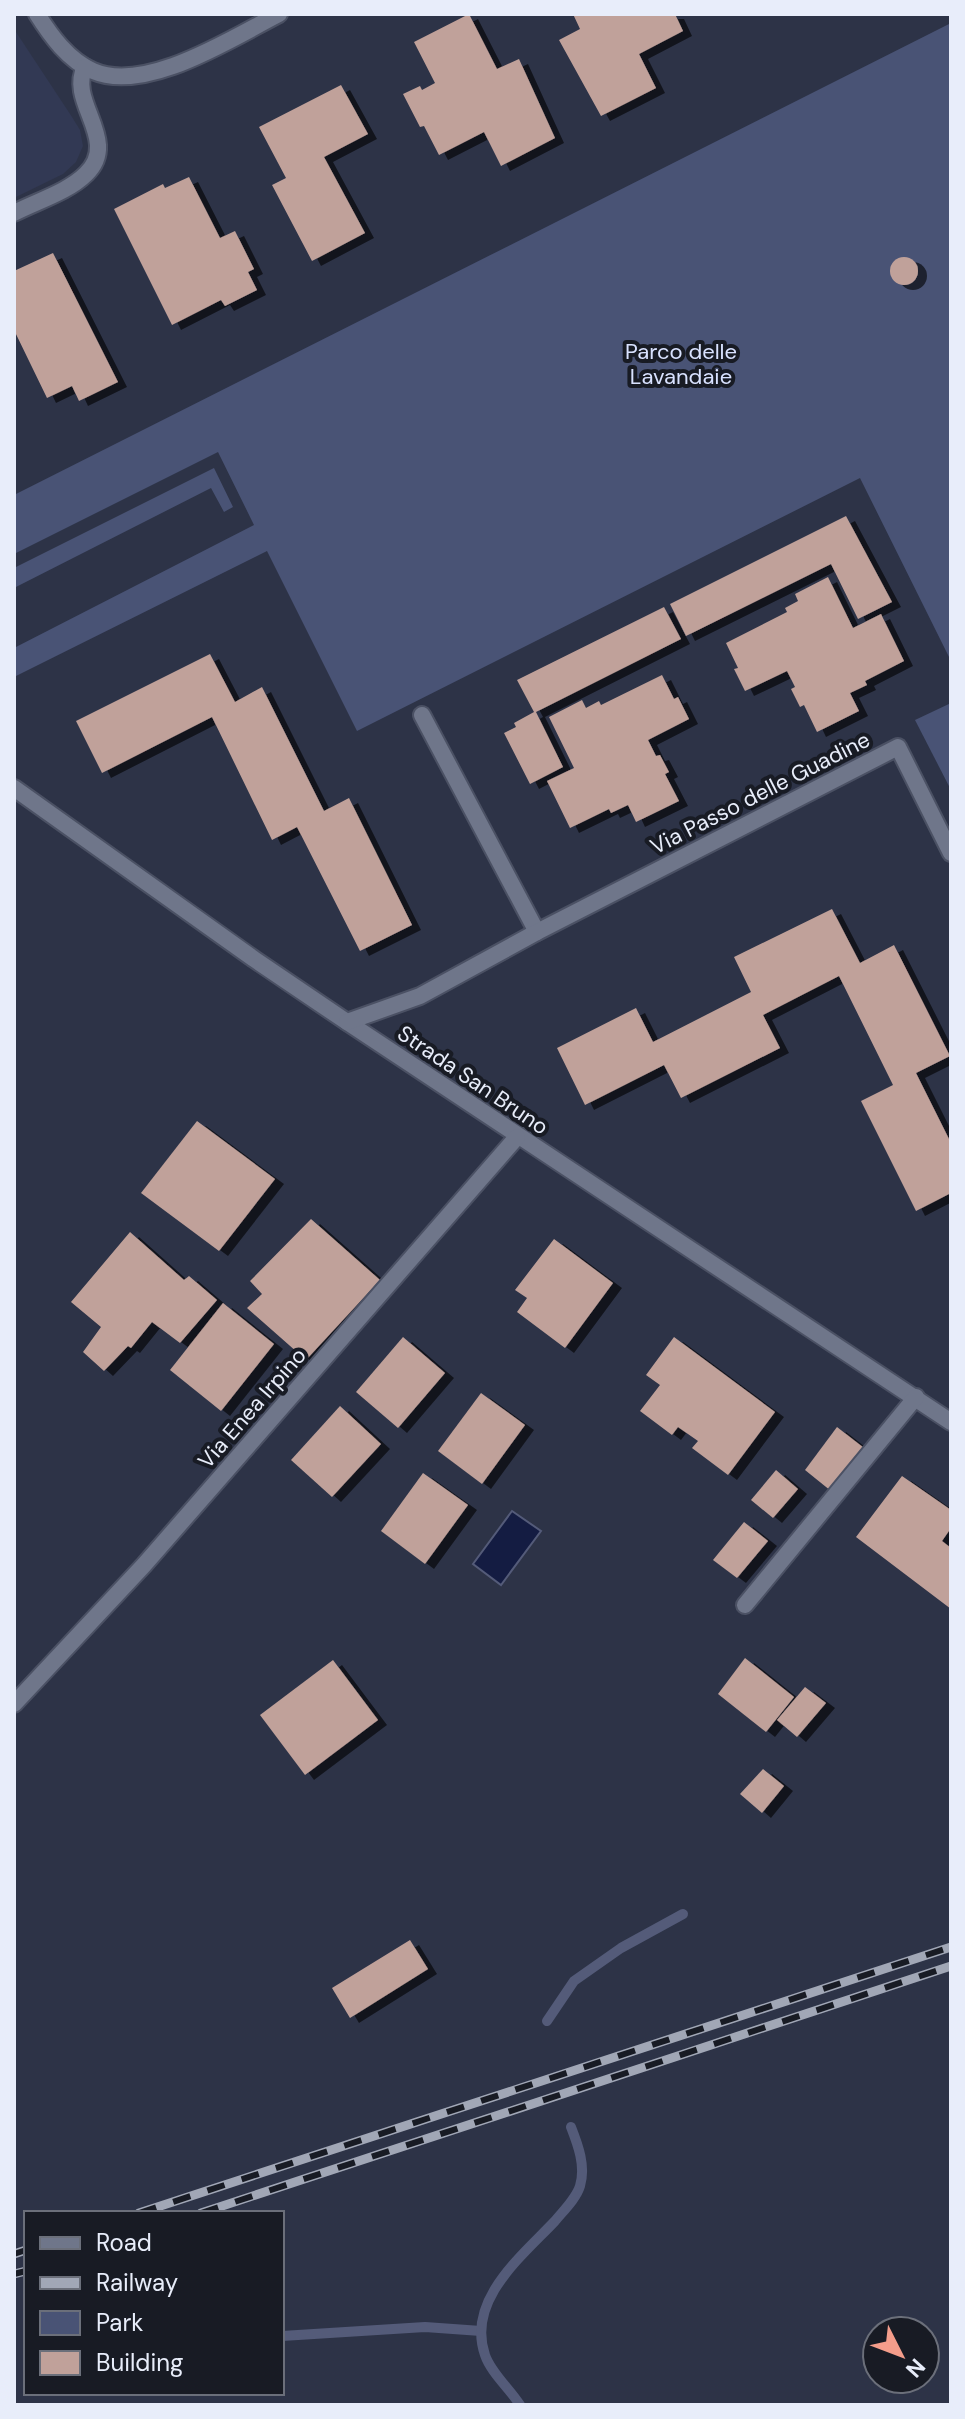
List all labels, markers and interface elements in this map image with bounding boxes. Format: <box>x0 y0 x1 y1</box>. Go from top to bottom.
park label: Parco delle Lavandaie <box>625 337 737 391</box>
street label: Via Passo delle Guadine <box>645 725 875 861</box>
street label: Strada San Bruno <box>392 1019 554 1141</box>
street label: Via Enea Irpino <box>191 1341 313 1475</box>
legend <box>24 2211 284 2395</box>
text: Road <box>96 2227 152 2258</box>
text: Railway <box>96 2267 178 2298</box>
text: Park <box>96 2307 143 2338</box>
north arrow <box>861 2315 941 2395</box>
text: Building <box>96 2347 183 2378</box>
text: N <box>899 2352 932 2384</box>

